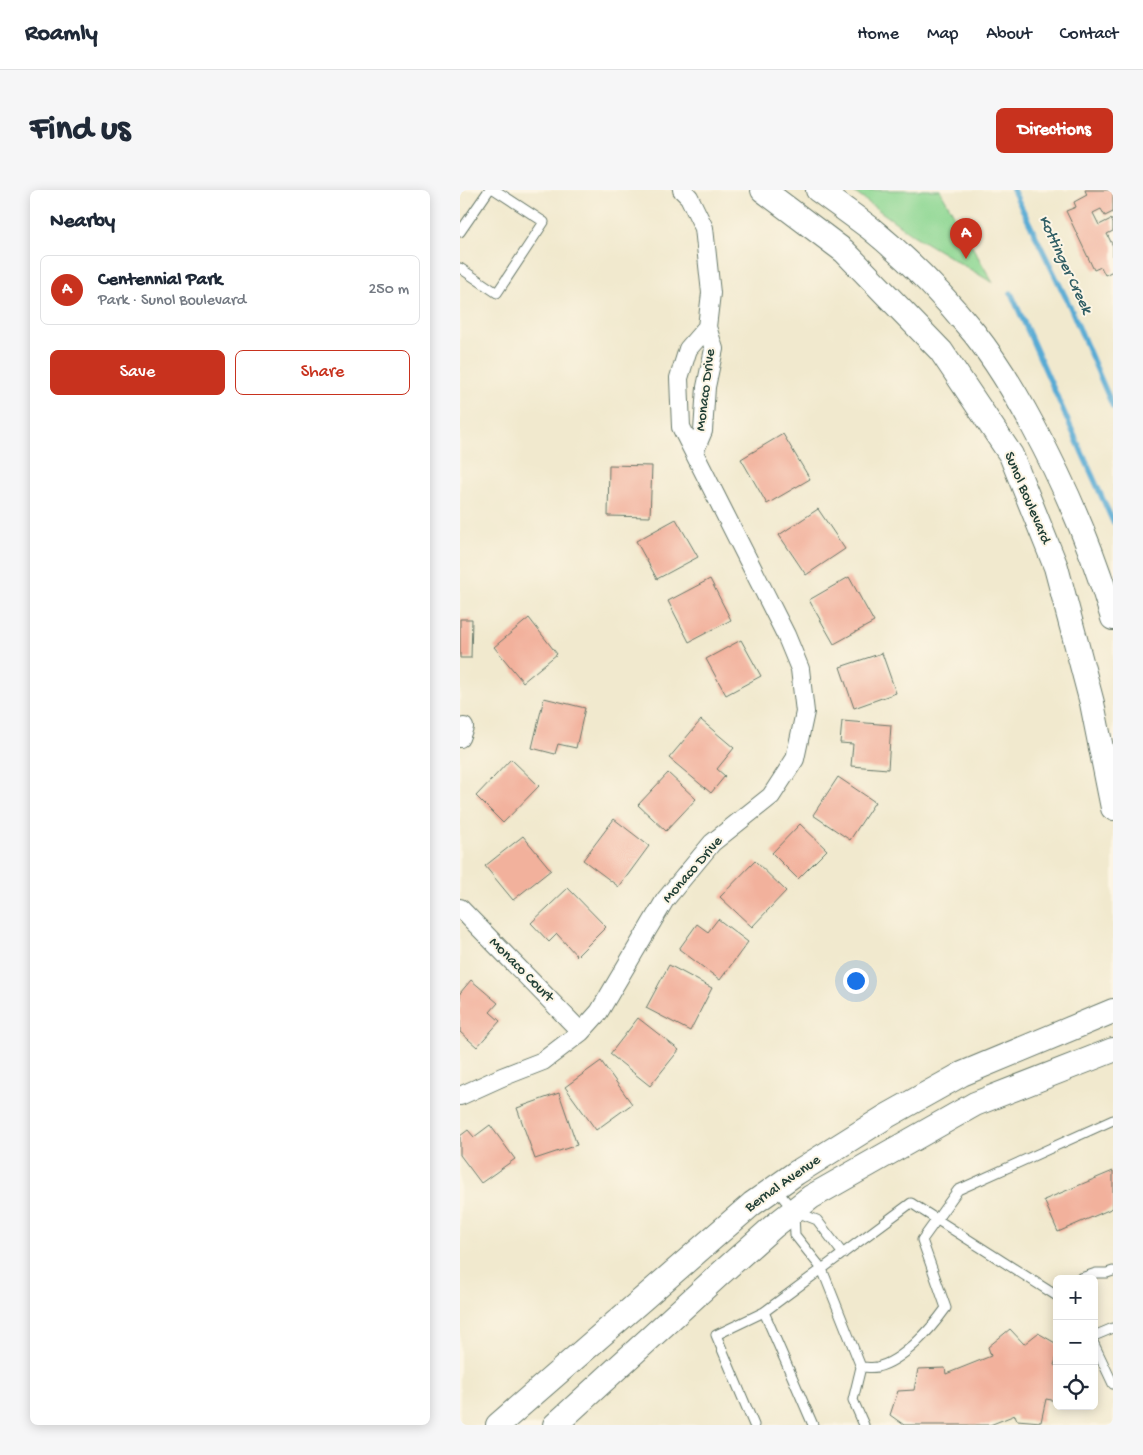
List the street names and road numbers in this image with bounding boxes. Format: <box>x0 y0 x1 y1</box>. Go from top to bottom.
street label: Monaco Drive <box>692 348 720 432</box>
street label: Sunol Boulevard <box>1000 449 1055 548</box>
street label: Monaco Drive <box>659 833 727 907</box>
street label: Monaco Court <box>485 934 559 1008</box>
street label: Bernal Avenue <box>741 1151 824 1217</box>

